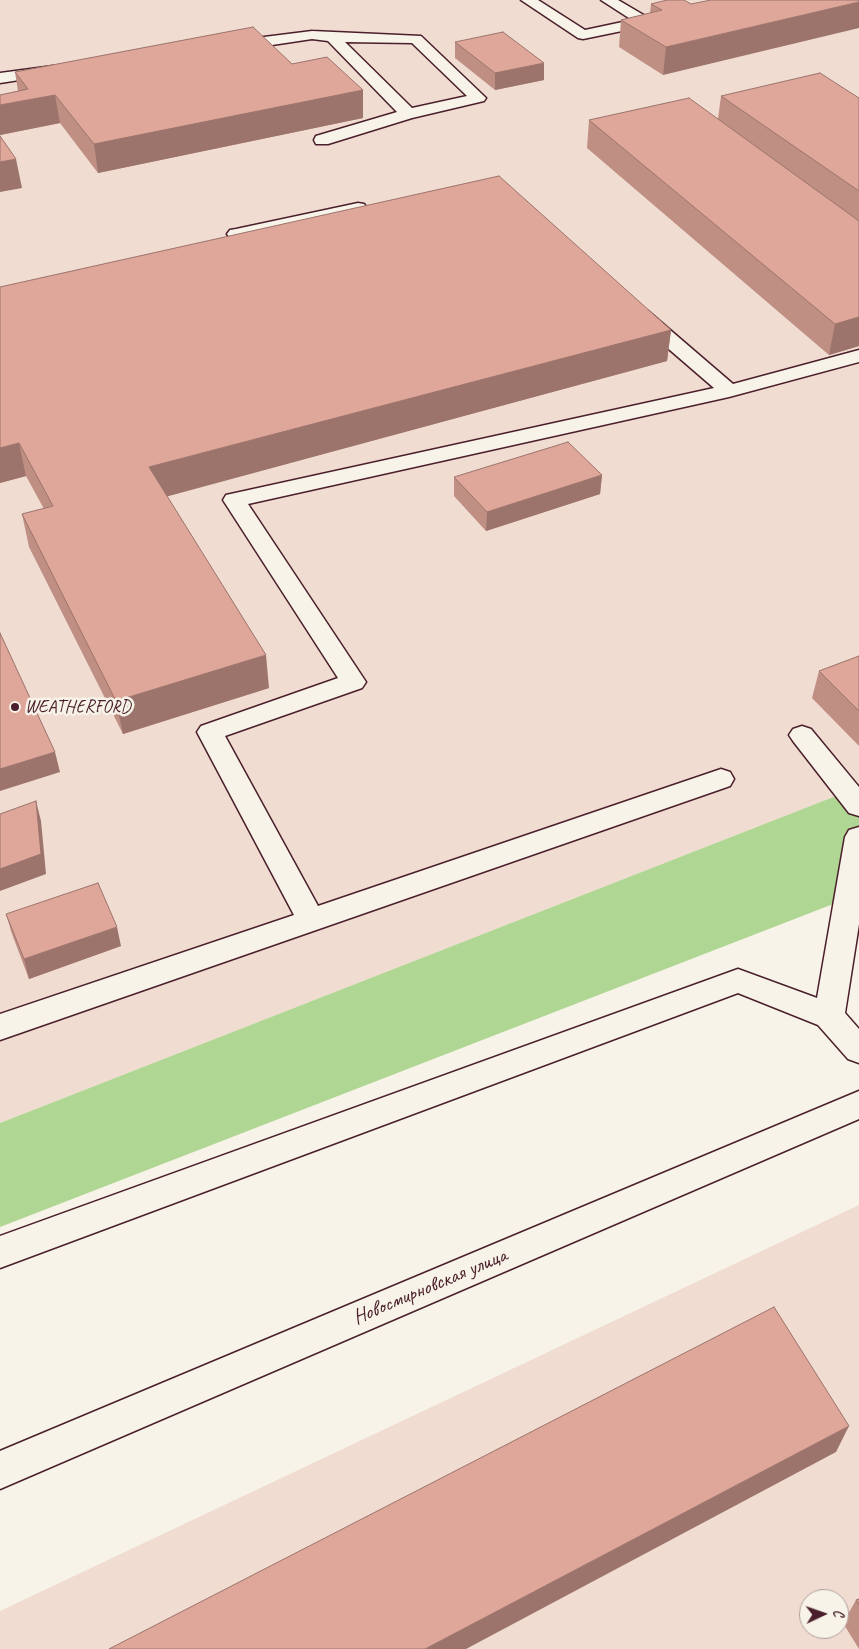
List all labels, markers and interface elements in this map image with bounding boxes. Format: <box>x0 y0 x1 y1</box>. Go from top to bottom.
place label: WEATHERFORD <box>25 696 131 718</box>
marker: WEATHERFORD <box>9 701 21 713</box>
street label: Новосмирновская улица <box>349 1243 511 1331</box>
north arrow <box>799 1589 849 1639</box>
text: С <box>830 1609 847 1617</box>

